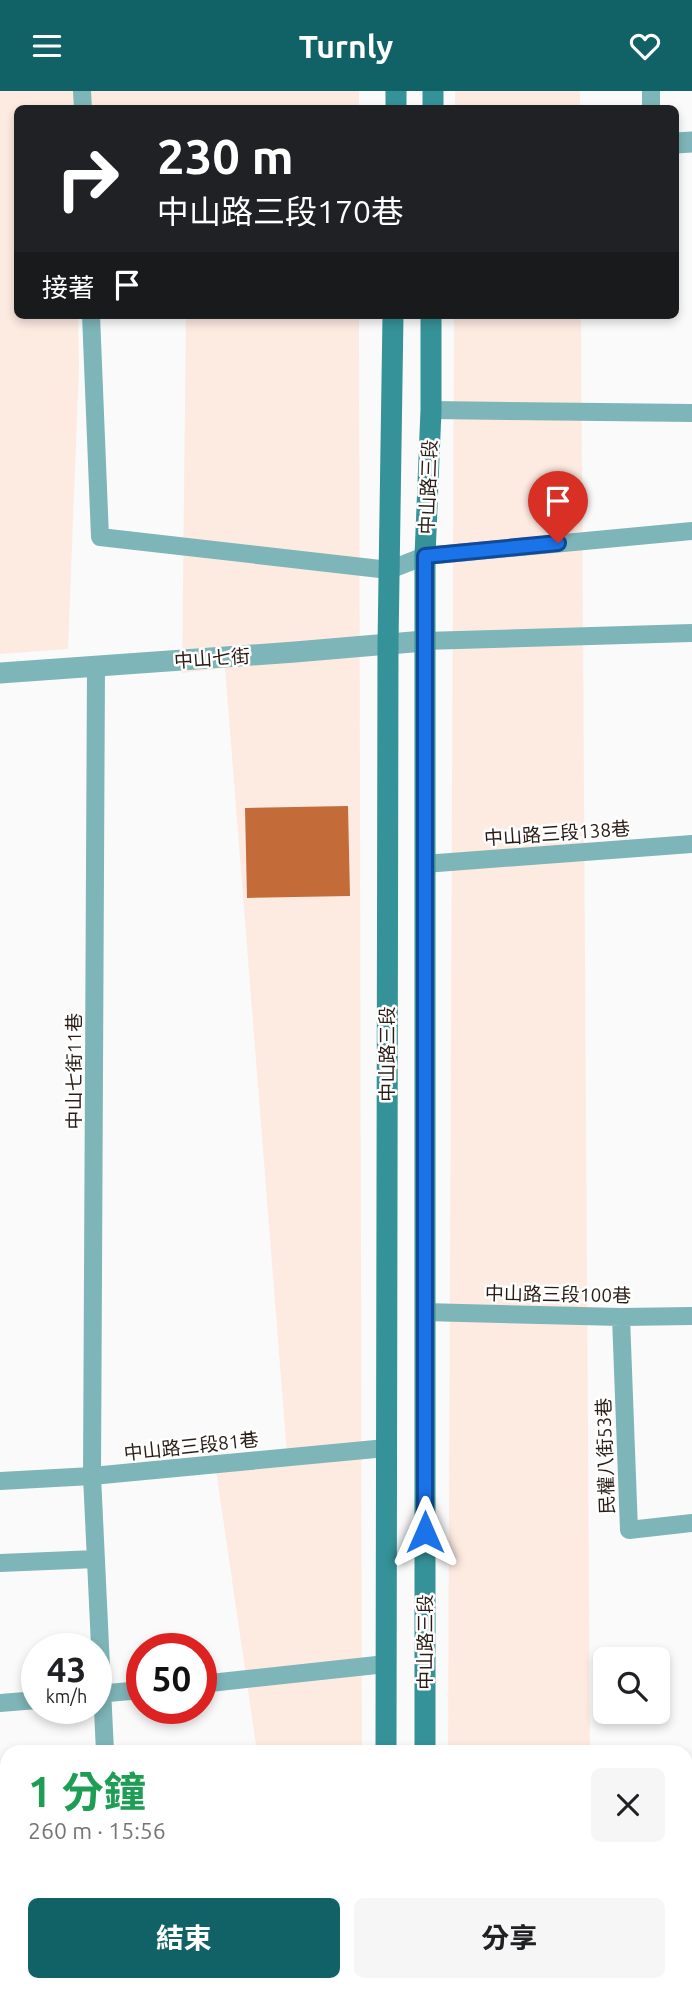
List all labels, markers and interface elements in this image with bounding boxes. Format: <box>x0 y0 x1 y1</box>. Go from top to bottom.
icon: menu <box>28 27 66 65</box>
icon: heart <box>626 27 664 65</box>
text: Turnly <box>299 28 393 64</box>
text: 230 m <box>157 128 294 183</box>
icon: right <box>42 133 133 224</box>
text: 中山路三段170巷 <box>157 193 403 229</box>
icon: arrive <box>108 266 146 304</box>
text: 接著 <box>42 273 94 302</box>
street label: 中山路三段 <box>415 439 441 535</box>
pin <box>528 471 588 543</box>
icon: arrive <box>539 482 577 520</box>
street label: 中山七街 <box>173 644 251 672</box>
street label: 中山路三段138巷 <box>483 817 631 849</box>
street label: 中山路三段 <box>376 1006 398 1102</box>
street label: 中山七街11巷 <box>63 1013 85 1129</box>
street label: 中山路三段100巷 <box>485 1282 631 1306</box>
street label: 民權八街53巷 <box>592 1397 618 1515</box>
street label: 中山路三段81巷 <box>123 1428 259 1464</box>
position arrow <box>388 1495 462 1569</box>
street label: 中山路三段 <box>414 1594 436 1690</box>
speed limit sign: 50 <box>126 1633 217 1724</box>
map controls <box>593 1647 670 1724</box>
button: search <box>593 1647 670 1724</box>
text: 43 <box>47 1649 86 1689</box>
text: km/h <box>46 1686 87 1706</box>
text: 1 分鐘 <box>28 1768 146 1815</box>
button: close <box>591 1768 665 1842</box>
text: 260 m · 15:56 <box>28 1818 166 1843</box>
button: 結束 <box>28 1898 340 1978</box>
button: 分享 <box>354 1898 665 1978</box>

